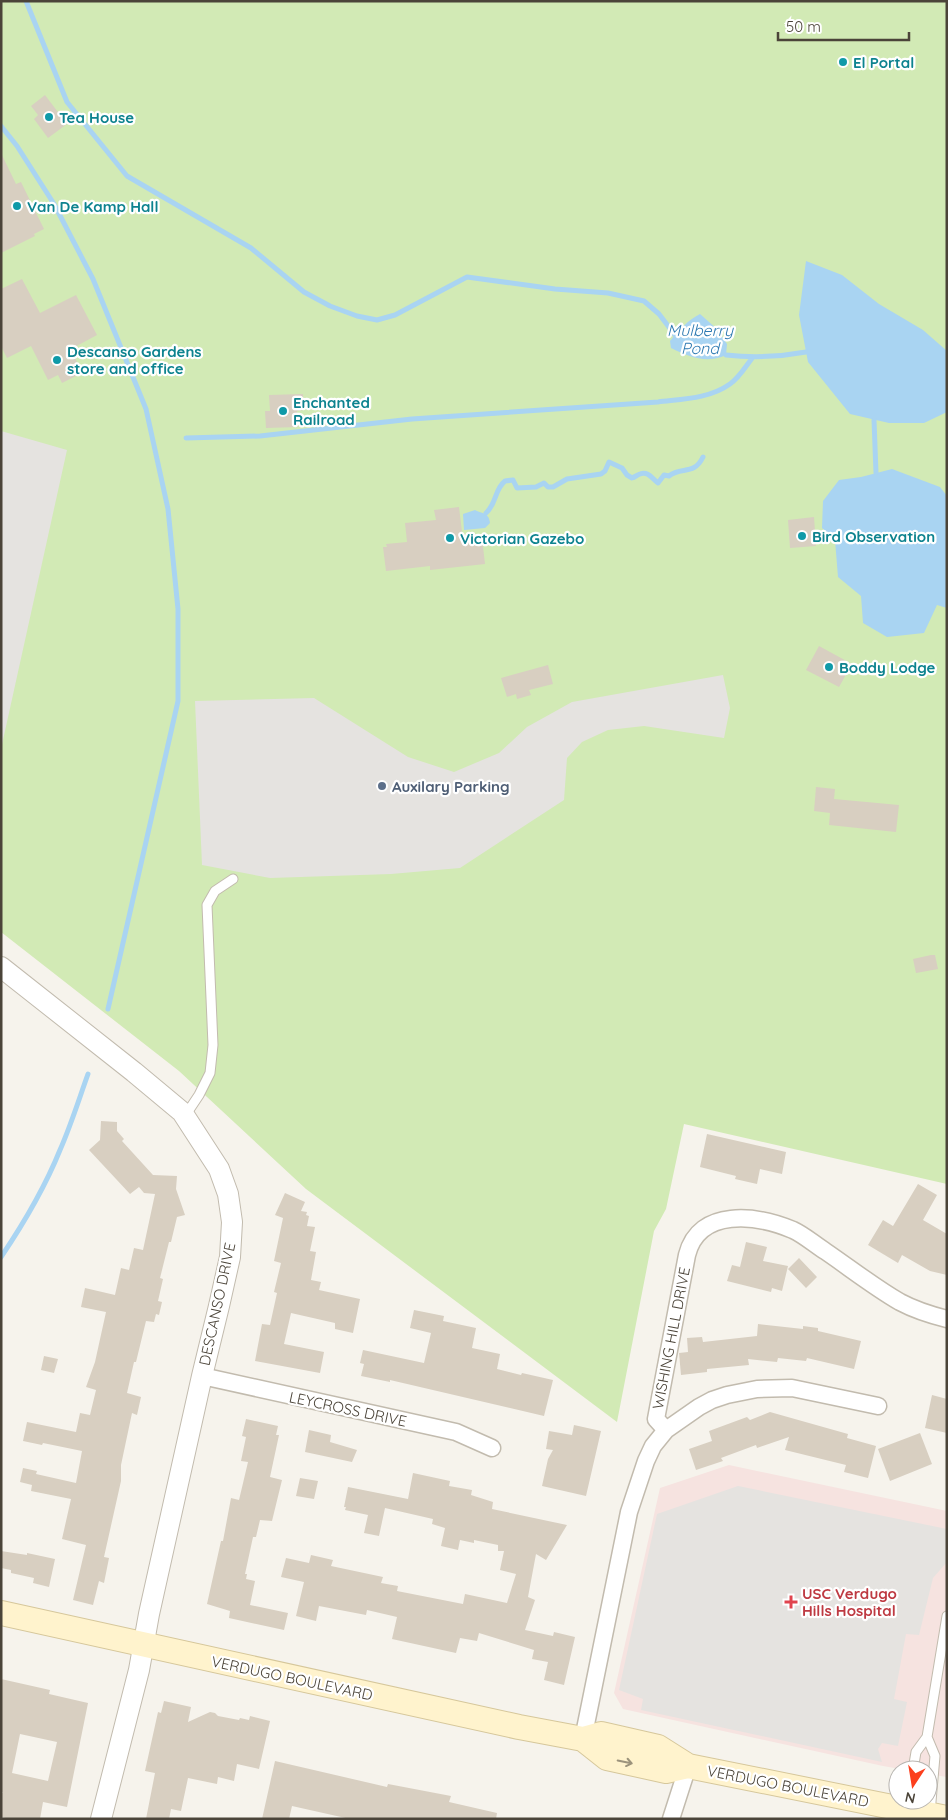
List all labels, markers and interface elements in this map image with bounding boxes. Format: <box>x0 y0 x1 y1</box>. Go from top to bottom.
scale bar <box>778 10 909 42</box>
text: 50 m <box>786 17 821 36</box>
place label: El Portal <box>853 53 914 72</box>
marker: El Portal <box>837 56 849 68</box>
place label: Tea House <box>59 108 134 127</box>
marker: Tea House <box>43 111 55 123</box>
place label: Van De Kamp Hall <box>27 197 158 216</box>
marker: Van De Kamp Hall <box>11 200 23 212</box>
water label: Mulberry Pond <box>667 320 734 358</box>
place label: Descanso Gardens store and office <box>67 342 202 378</box>
marker: Descanso Gardens store and office <box>51 354 63 366</box>
place label: Enchanted Railroad <box>293 393 370 429</box>
marker: Enchanted Railroad <box>277 405 289 417</box>
place label: Bird Observation <box>812 527 935 546</box>
place label: Victorian Gazebo <box>460 529 584 548</box>
marker: Bird Observation <box>796 530 808 542</box>
marker: Victorian Gazebo <box>444 532 456 544</box>
place label: Boddy Lodge <box>839 658 935 677</box>
marker: Boddy Lodge <box>823 661 835 673</box>
place label: Auxilary Parking <box>392 777 510 796</box>
marker: Auxilary Parking <box>376 780 388 792</box>
street label: DESCANSO DRIVE <box>195 1241 239 1367</box>
street label: WISHING HILL DRIVE <box>648 1265 694 1411</box>
street label: LEYCROSS DRIVE <box>287 1387 409 1431</box>
place label: USC Verdugo Hills Hospital <box>802 1584 897 1620</box>
marker: USC Verdugo Hills Hospital <box>784 1595 798 1609</box>
street label: VERDUGO BOULEVARD <box>210 1652 375 1704</box>
one-way arrow <box>617 1758 633 1767</box>
north arrow <box>888 1760 938 1810</box>
street label: VERDUGO BOULEVARD <box>705 1761 871 1811</box>
text: N <box>903 1788 917 1808</box>

